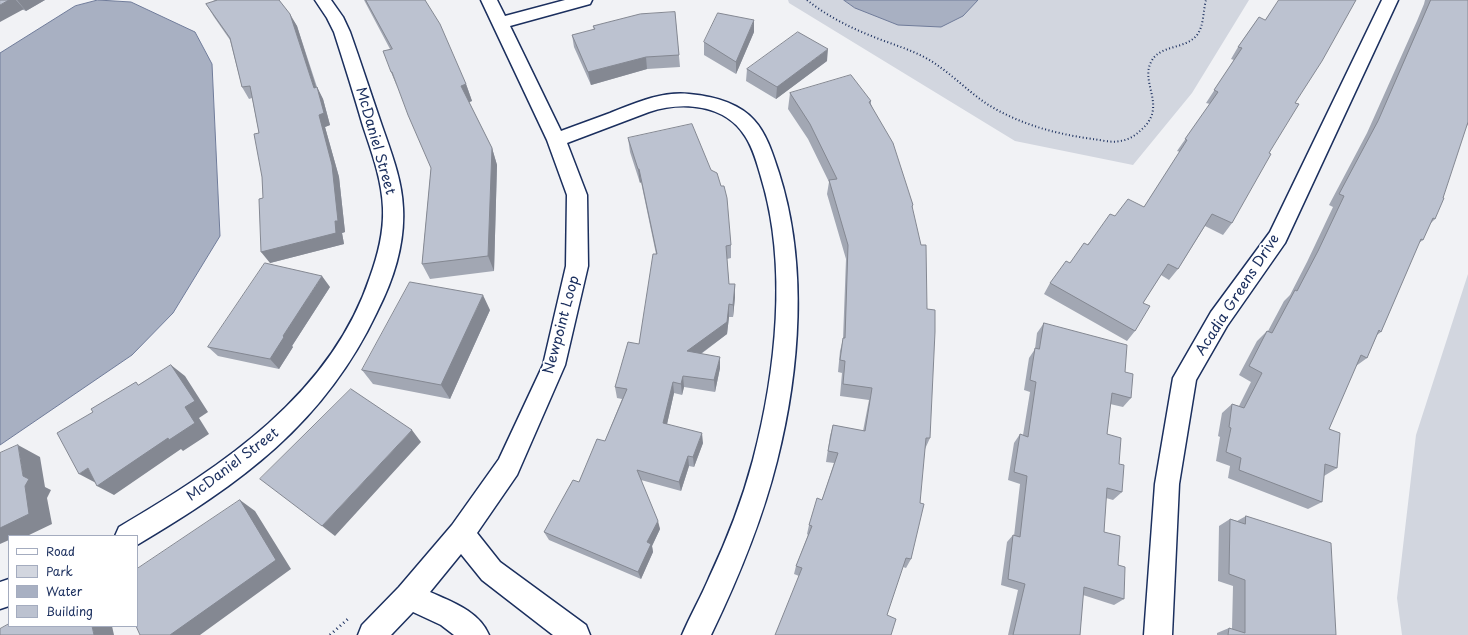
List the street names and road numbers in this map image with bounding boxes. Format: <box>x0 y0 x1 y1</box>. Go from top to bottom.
street label: McDaniel Street <box>352 85 398 197</box>
street label: Acadia Greens Drive <box>1193 231 1283 359</box>
street label: Newpoint Loop <box>541 274 583 376</box>
street label: McDaniel Street <box>184 425 282 505</box>

